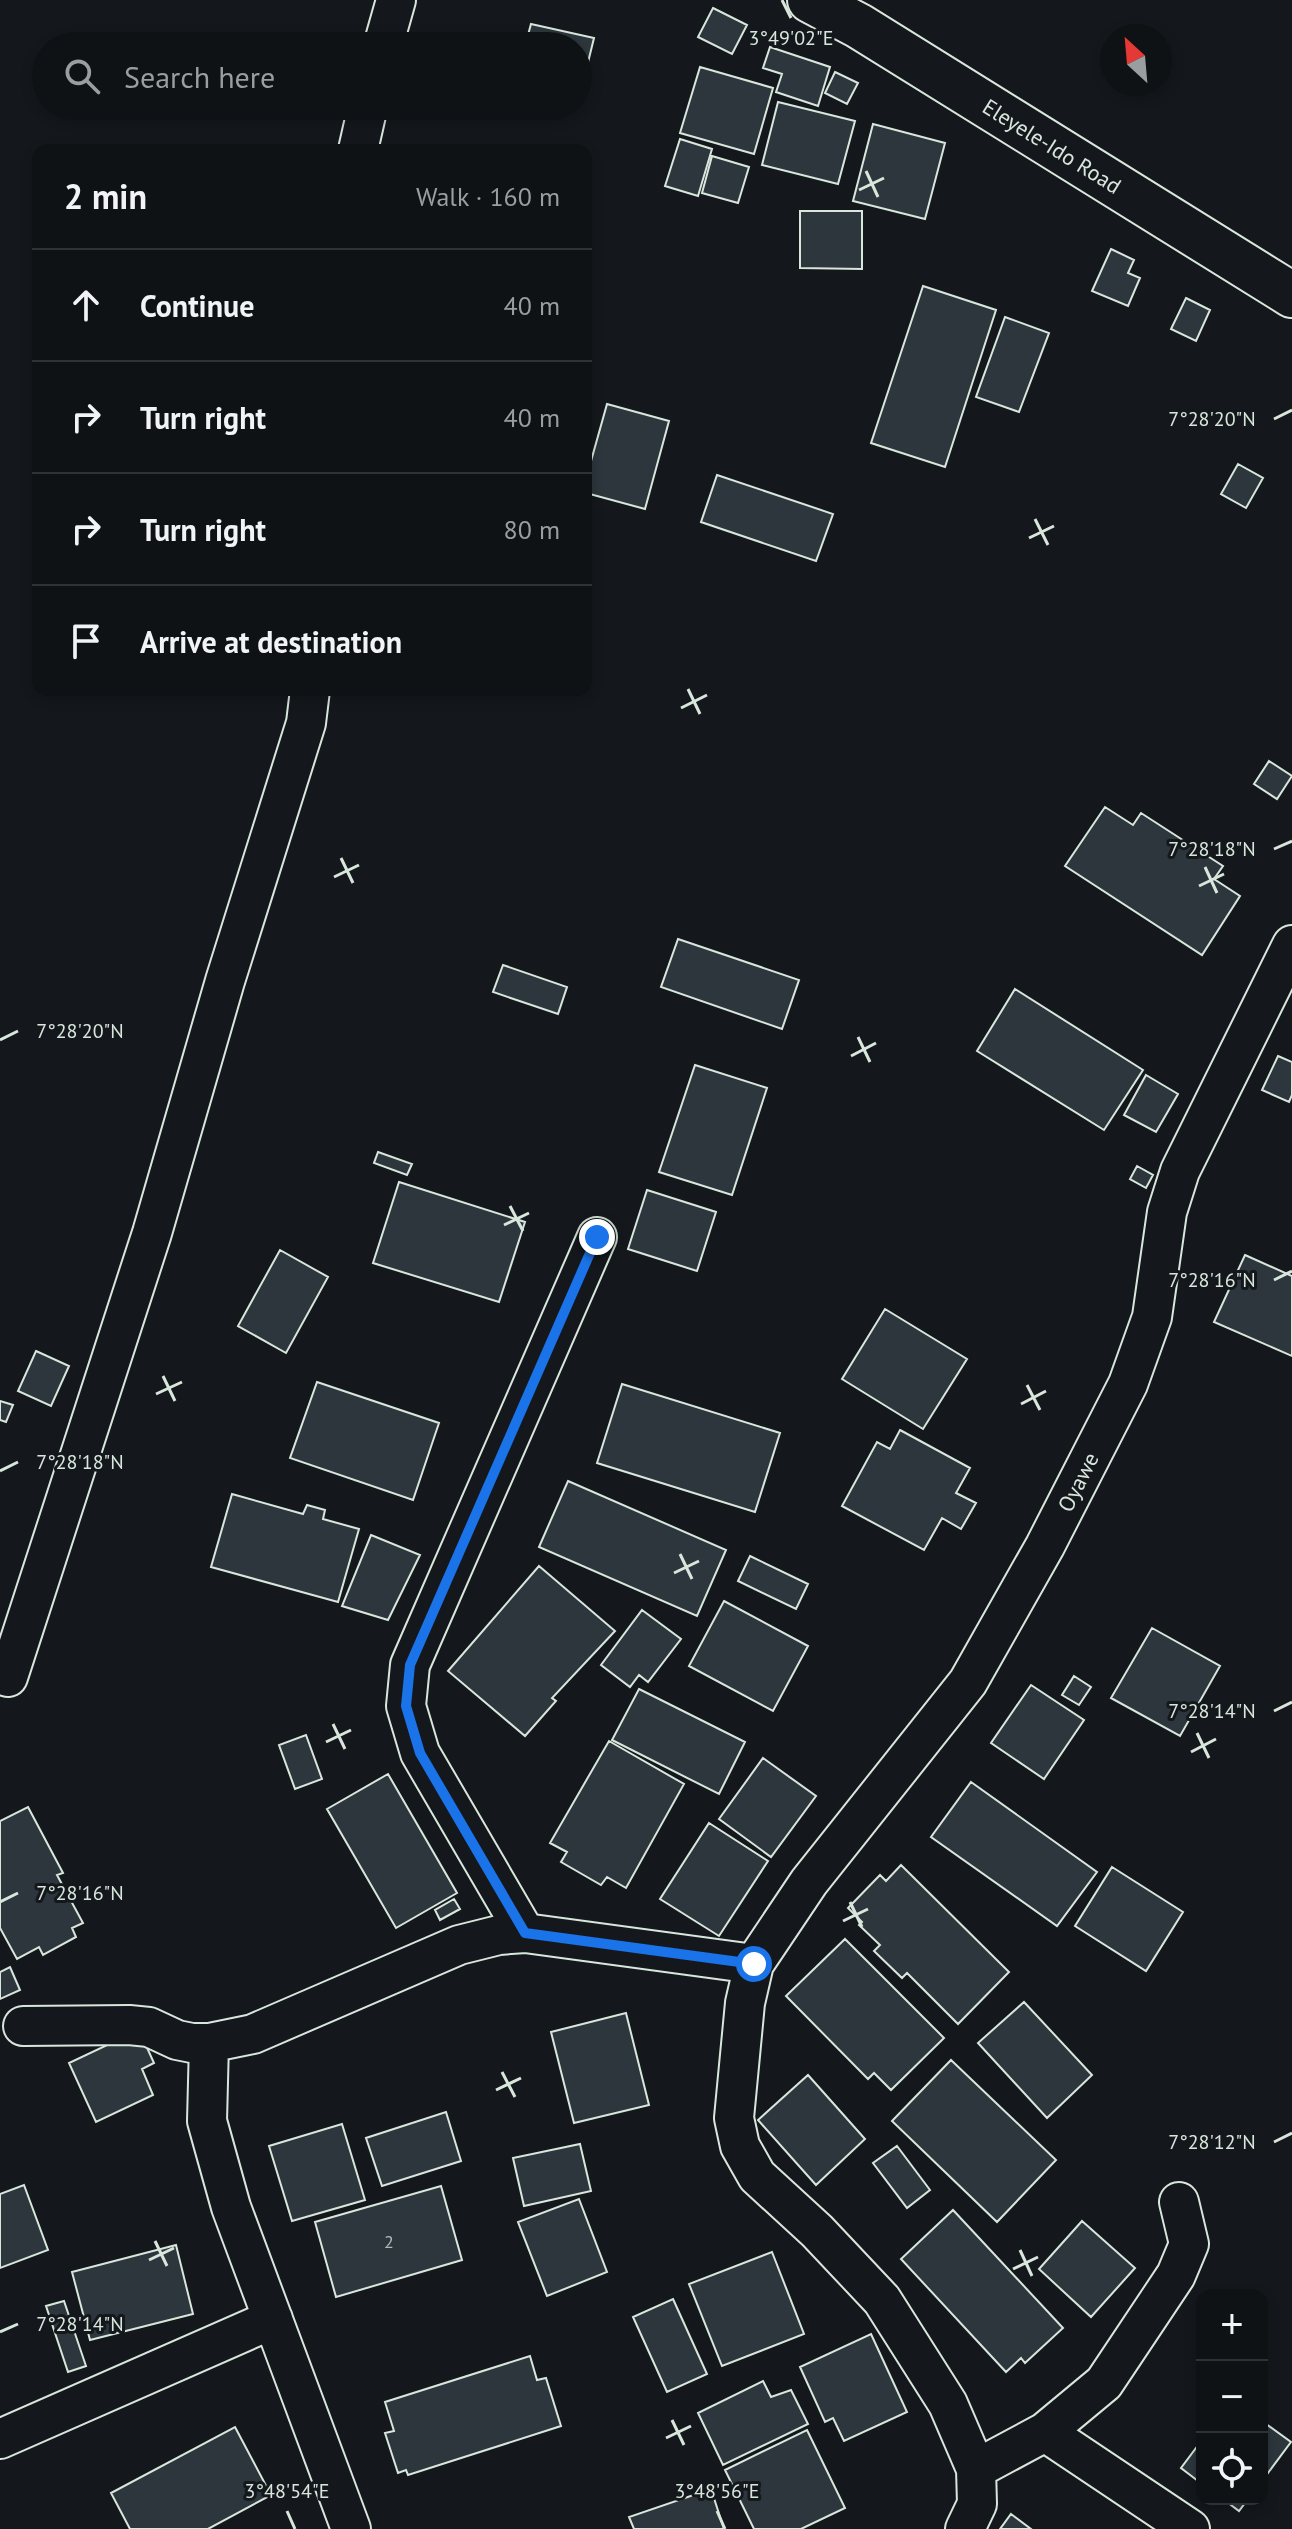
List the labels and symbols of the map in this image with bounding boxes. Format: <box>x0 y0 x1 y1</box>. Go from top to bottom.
north arrow <box>1100 24 1172 96</box>
text: 3°49'02"E <box>749 25 833 51</box>
street label: Eleyele-Ido Road <box>978 92 1126 200</box>
text: 7°28'20"N <box>1168 406 1256 432</box>
text: 7°28'18"N <box>1168 836 1256 862</box>
text: 7°28'20"N <box>36 1018 124 1044</box>
route end <box>579 1219 615 1255</box>
text: 7°28'16"N <box>1168 1267 1256 1293</box>
street label: Oyawe <box>1051 1448 1105 1516</box>
text: 7°28'18"N <box>36 1449 124 1475</box>
text: 7°28'14"N <box>1168 1698 1256 1724</box>
text: 7°28'16"N <box>36 1880 124 1906</box>
route start <box>736 1946 772 1982</box>
text: 7°28'12"N <box>1168 2129 1256 2155</box>
house number: 2 <box>384 2230 394 2253</box>
text: 7°28'14"N <box>36 2311 124 2337</box>
text: 3°48'54"E <box>245 2478 329 2504</box>
text: 3°48'56"E <box>675 2478 759 2504</box>

